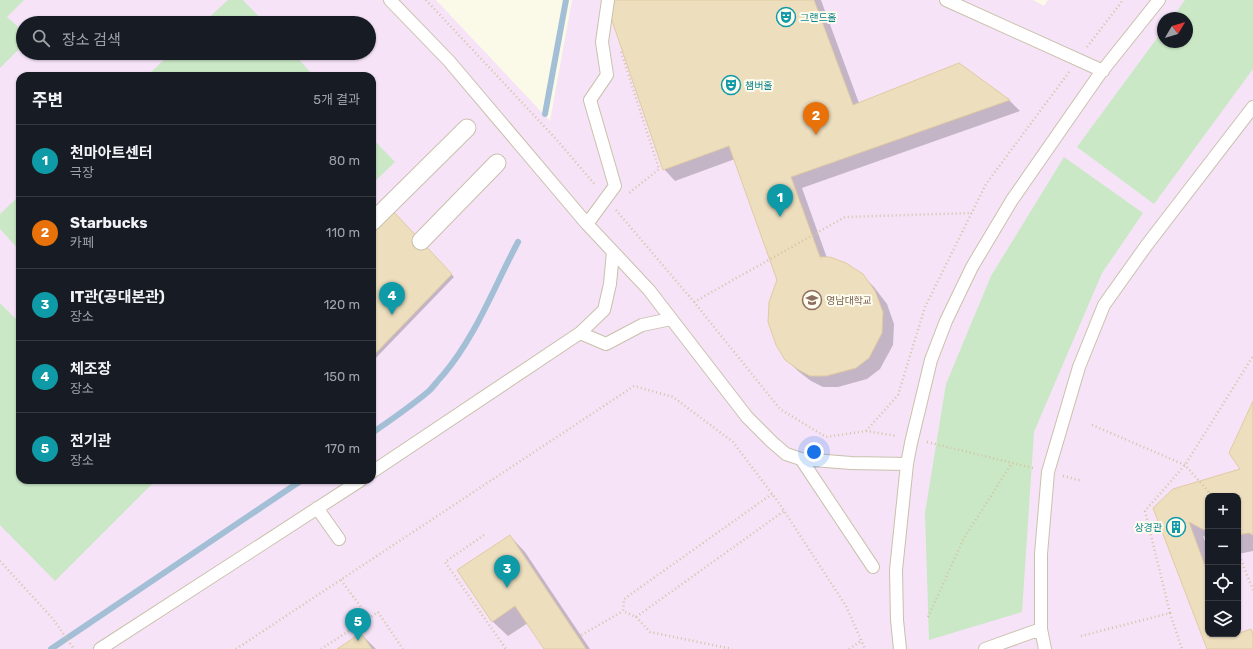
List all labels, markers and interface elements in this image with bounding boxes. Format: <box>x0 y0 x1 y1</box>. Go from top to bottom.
theatre icon: 그랜드홀 <box>775 6 797 28</box>
place label: 그랜드홀 <box>800 12 837 24</box>
north arrow <box>1157 12 1193 48</box>
search box <box>16 16 376 60</box>
icon: search <box>30 27 52 49</box>
text: 장소 검색 <box>62 31 121 49</box>
theatre icon: 챔버홀 <box>720 74 742 96</box>
place label: 챔버홀 <box>745 80 773 92</box>
text: 주변 <box>32 90 63 110</box>
text: 5개 결과 <box>313 92 360 107</box>
pin: 2 <box>803 102 829 135</box>
text: 천마아트센터 <box>70 144 153 162</box>
text: 1 <box>42 153 48 168</box>
text: 80 m <box>329 153 360 168</box>
text: 극장 <box>70 165 94 180</box>
pin: 1 <box>767 184 793 217</box>
text: Starbucks <box>70 214 147 232</box>
text: 2 <box>41 225 49 240</box>
text: 110 m <box>326 225 360 240</box>
text: 카페 <box>70 235 94 250</box>
pin: 4 <box>379 282 405 315</box>
text: IT관(공대본관) <box>70 288 165 306</box>
school or university icon: 영남대학교 <box>801 289 823 311</box>
place label: 영남대학교 <box>826 295 872 307</box>
text: 3 <box>41 297 49 312</box>
text: 120 m <box>324 297 360 312</box>
text: 장소 <box>70 309 94 324</box>
text: 체조장 <box>70 360 111 378</box>
text: 4 <box>41 369 49 384</box>
text: 150 m <box>324 369 360 384</box>
text: 장소 <box>70 381 94 396</box>
text: 전기관 <box>70 432 111 450</box>
text: 5 <box>41 441 49 456</box>
text: 170 m <box>325 441 360 456</box>
your location <box>804 442 824 462</box>
text: 장소 <box>70 453 94 468</box>
map controls <box>1205 493 1241 637</box>
button: + <box>1205 493 1241 529</box>
building icon: 상경관 <box>1165 516 1187 538</box>
place label: 상경관 <box>1134 522 1163 534</box>
button: − <box>1205 529 1241 565</box>
pin: 3 <box>494 555 520 588</box>
button: locate <box>1205 565 1241 601</box>
button: layers <box>1205 601 1241 637</box>
pin: 5 <box>345 608 371 641</box>

